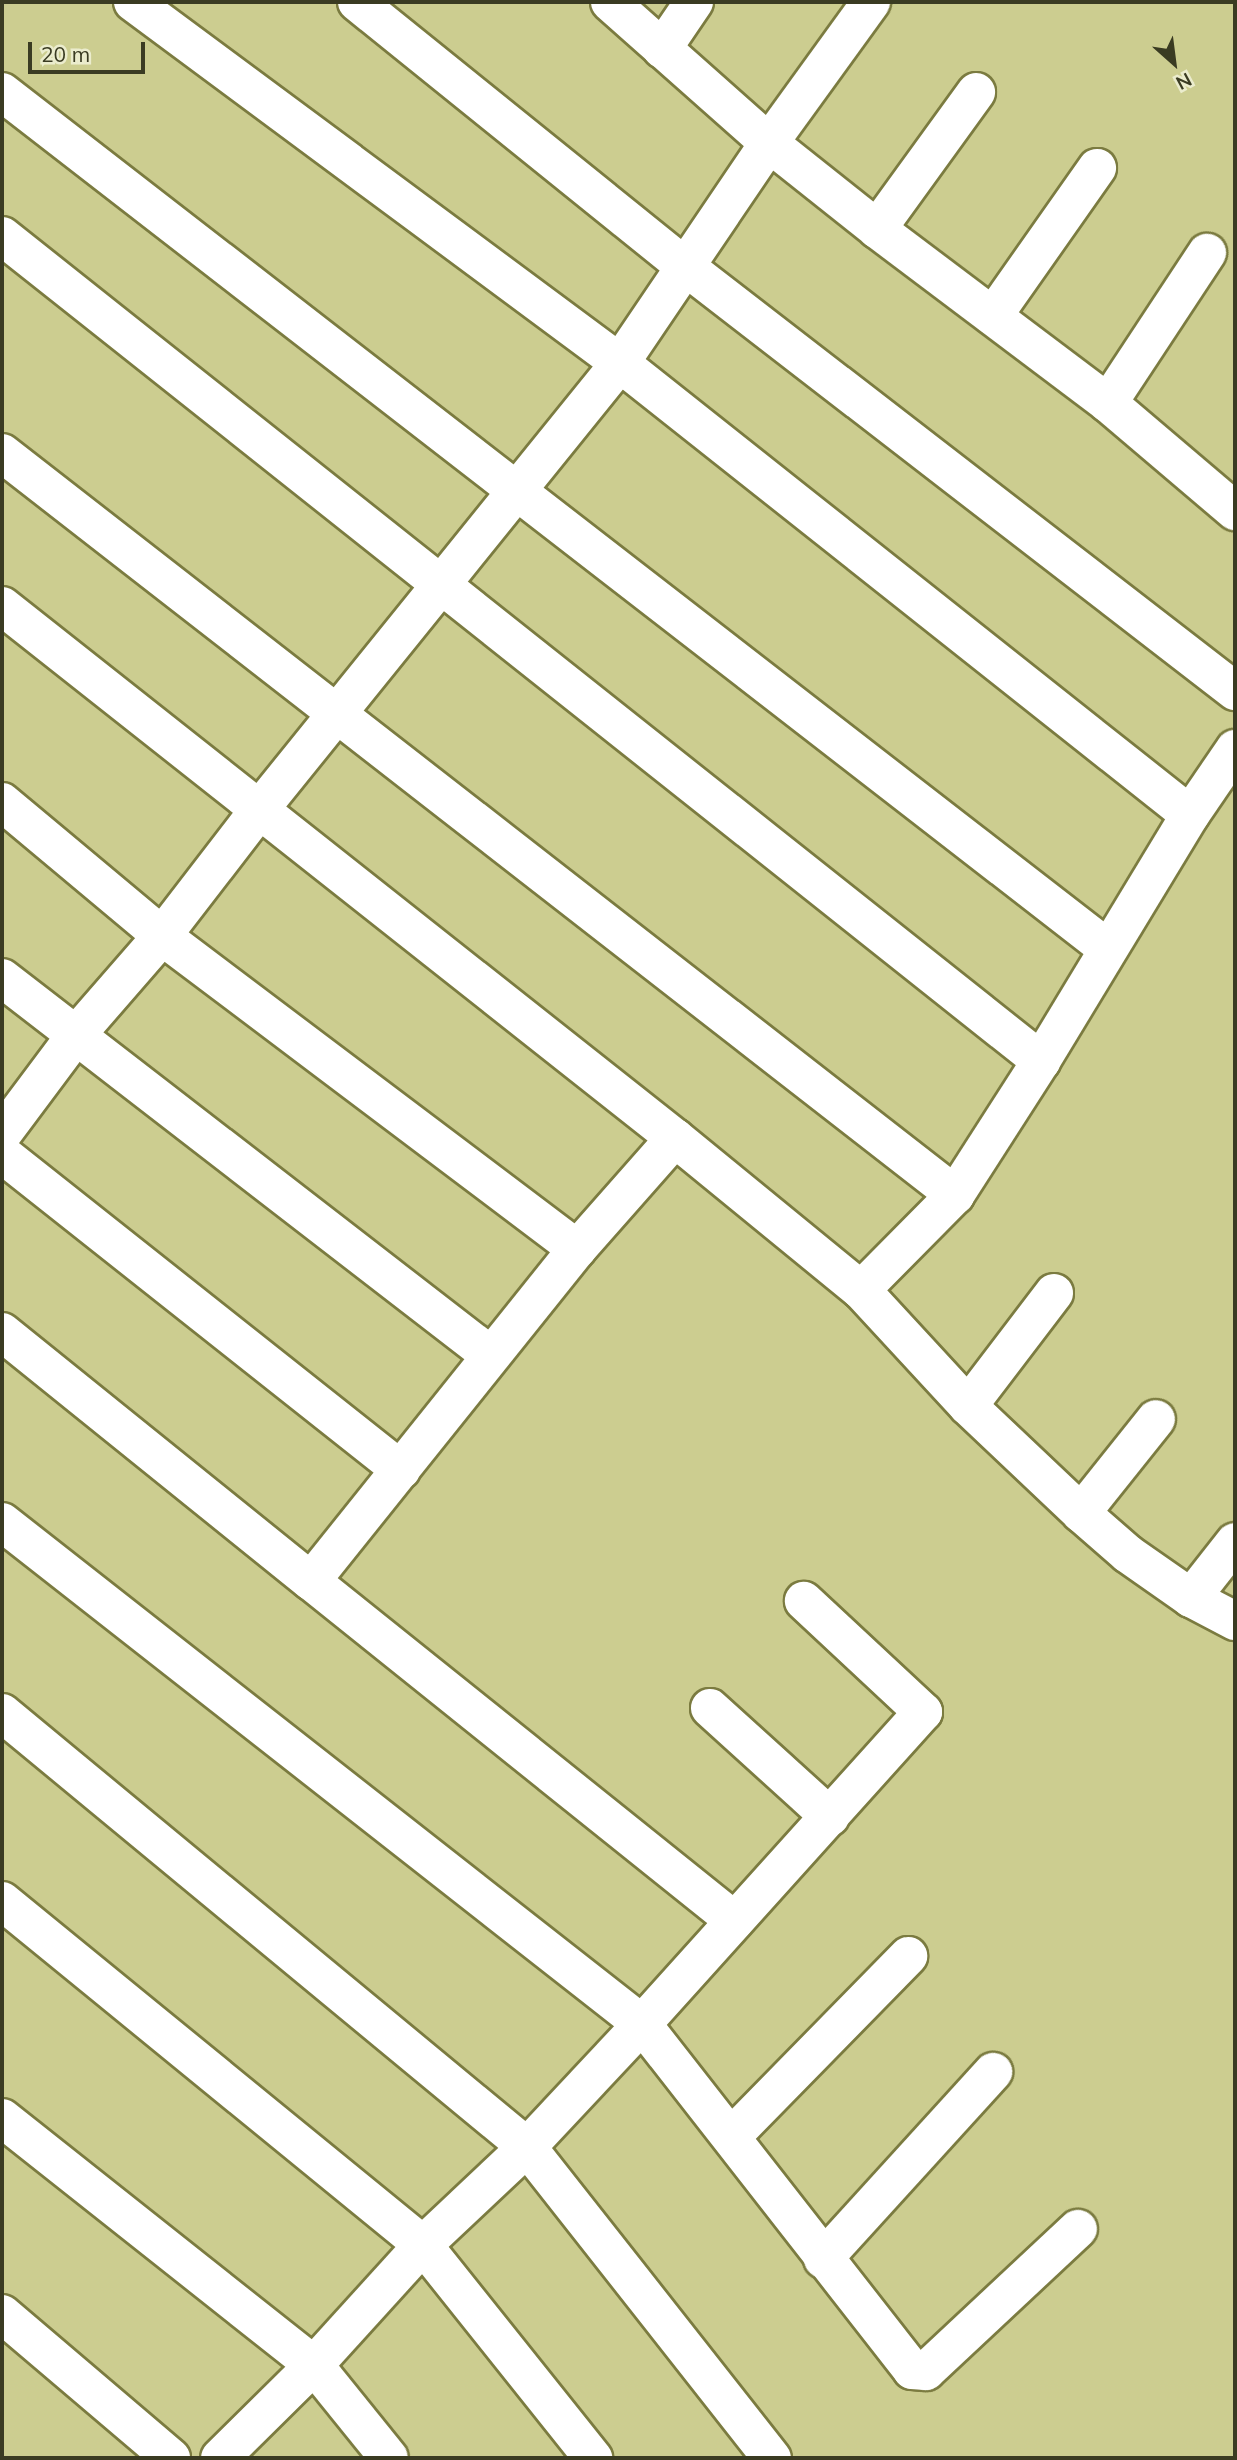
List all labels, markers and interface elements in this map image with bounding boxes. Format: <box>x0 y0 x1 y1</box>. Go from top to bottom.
scale bar <box>32 28 149 72</box>
north arrow <box>1139 28 1209 98</box>
text: 20 m <box>41 41 90 67</box>
text: N <box>1172 68 1196 96</box>

